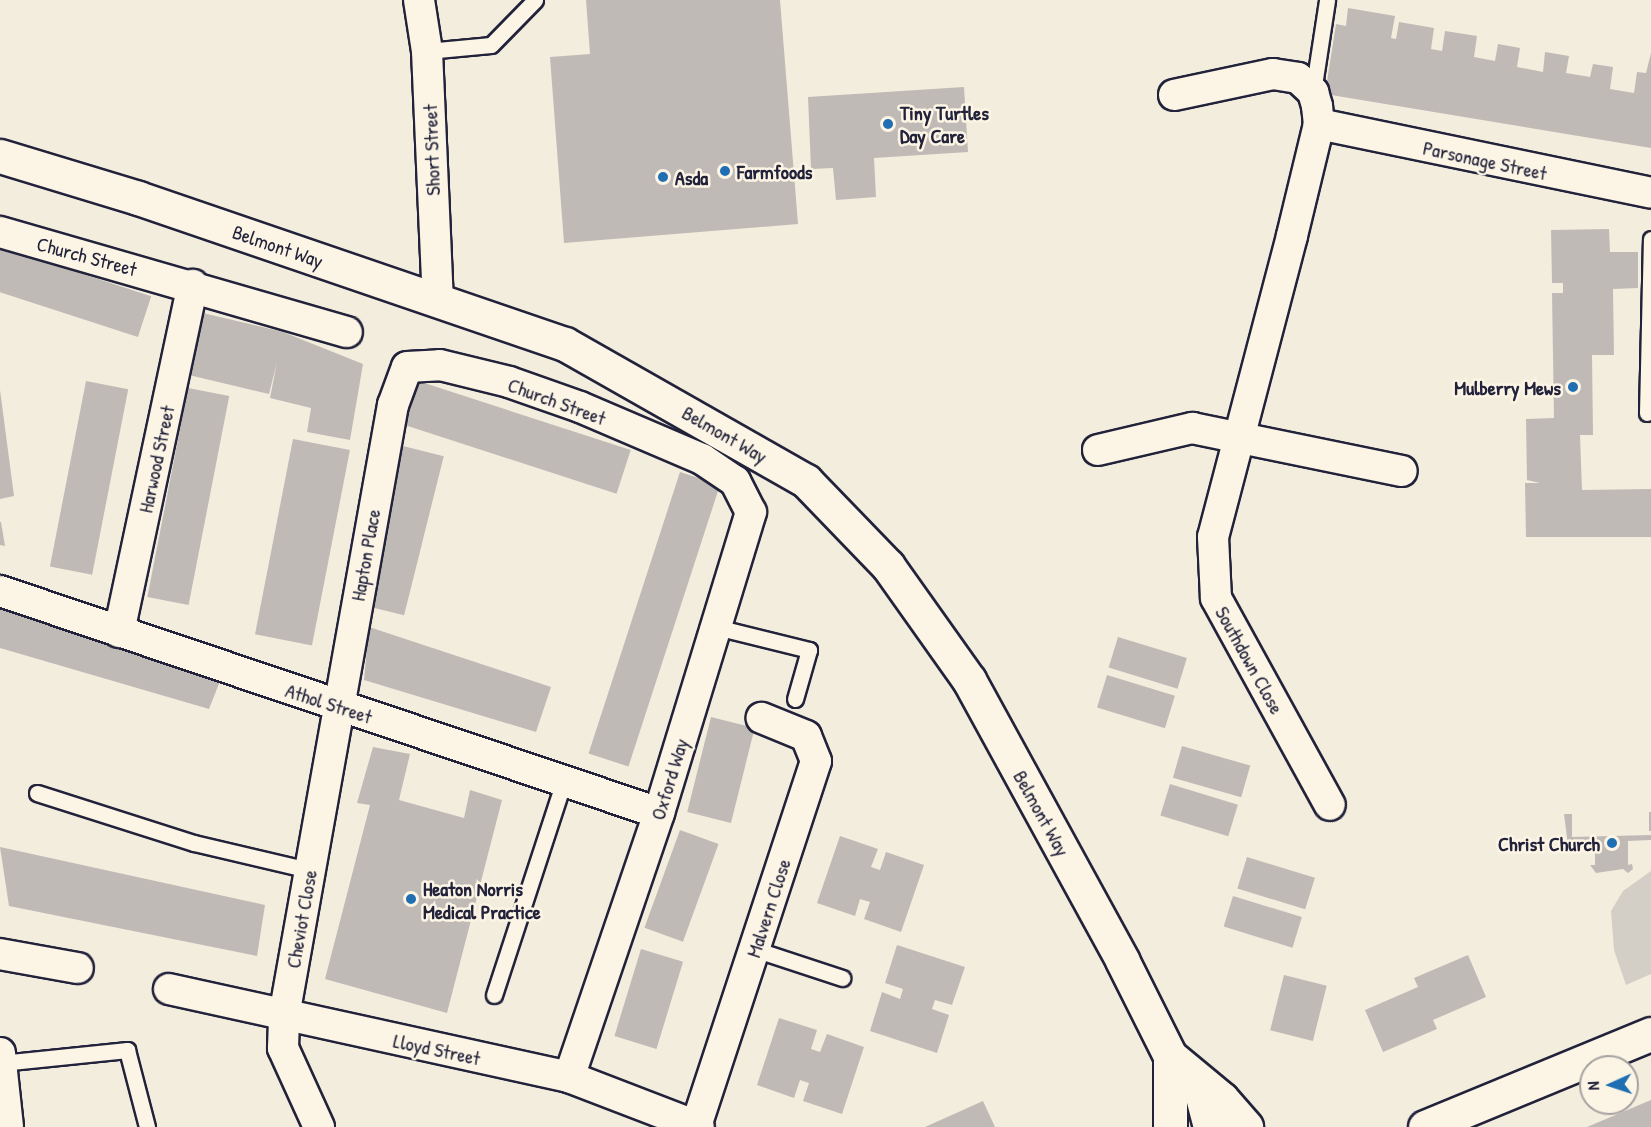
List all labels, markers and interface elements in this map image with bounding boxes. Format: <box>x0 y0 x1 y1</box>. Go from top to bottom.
place label: Tiny Turtles Day Care <box>900 100 989 147</box>
street label: Short Street <box>417 104 445 196</box>
marker: Tiny Turtles Day Care <box>881 117 895 131</box>
street label: Parsonage Street <box>1421 135 1549 185</box>
place label: Farmfoods <box>737 159 812 183</box>
marker: Farmfoods <box>718 164 732 178</box>
place label: Asda <box>675 165 708 189</box>
marker: Asda <box>656 170 670 184</box>
street label: Belmont Way <box>230 219 326 273</box>
street label: Church Street <box>34 231 140 281</box>
street label: Church Street <box>505 372 609 430</box>
place label: Mulberry Mews <box>1454 375 1561 399</box>
marker: Mulberry Mews <box>1566 380 1580 394</box>
street label: Belmont Way <box>678 400 772 468</box>
street label: Harwood Street <box>133 403 179 515</box>
street label: Hapton Place <box>345 507 385 603</box>
street label: Southdown Close <box>1211 602 1289 718</box>
street label: Athol Street <box>283 678 375 728</box>
street label: Oxford Way <box>645 735 693 823</box>
street label: Belmont Way <box>1009 766 1075 860</box>
place label: Christ Church <box>1498 831 1600 855</box>
marker: Christ Church <box>1605 836 1619 850</box>
street label: Malvern Close <box>741 856 795 960</box>
street label: Cheviot Close <box>281 868 321 970</box>
place label: Heaton Norris Medical Practice <box>423 876 541 923</box>
marker: Heaton Norris Medical Practice <box>404 892 418 906</box>
street label: Lloyd Street <box>391 1028 483 1070</box>
north arrow <box>1579 1055 1639 1115</box>
text: N <box>1582 1081 1604 1091</box>

